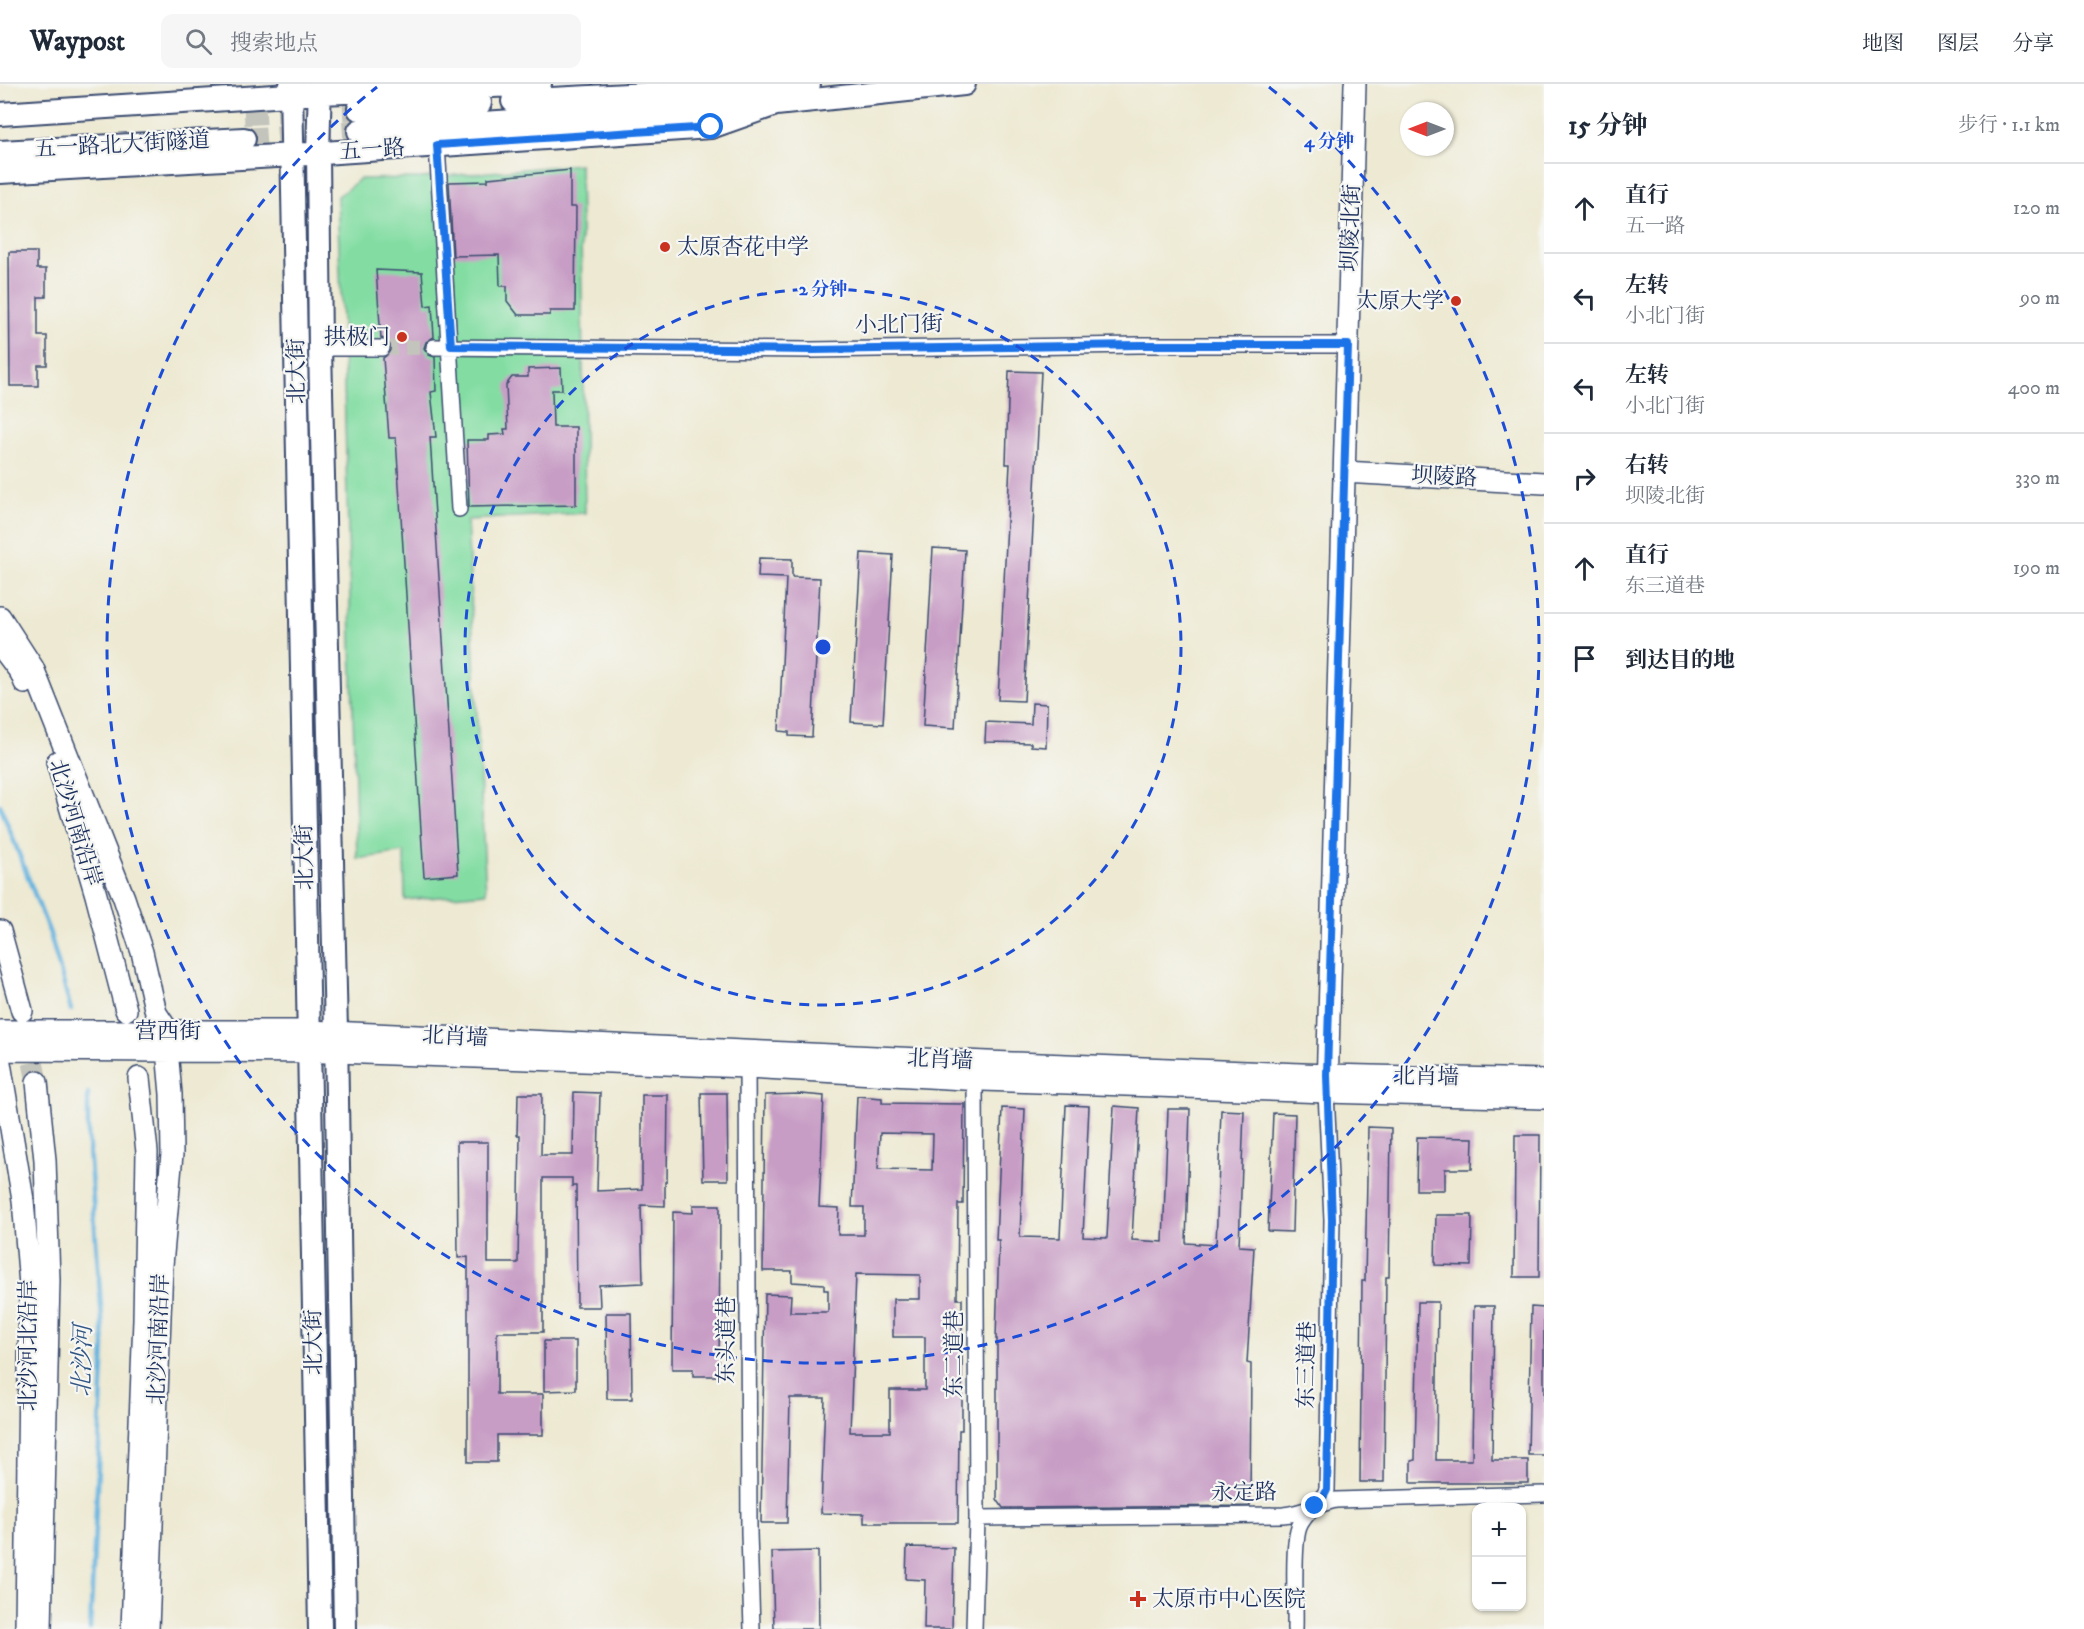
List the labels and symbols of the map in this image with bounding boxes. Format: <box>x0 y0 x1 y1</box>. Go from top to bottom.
north arrow <box>1400 102 1454 156</box>
route start <box>697 113 723 139</box>
street label: 五一路北大街隧道 <box>33 127 211 163</box>
text: 4 分钟 <box>1303 131 1354 153</box>
street label: 五一路 <box>338 134 406 166</box>
street label: 坝陵北街 <box>1336 184 1366 272</box>
place label: 太原杏花中学 <box>677 234 809 261</box>
marker: 太原杏花中学 <box>658 240 672 254</box>
text: 2 分钟 <box>799 279 847 301</box>
place label: 太原大学 <box>1356 288 1444 315</box>
marker: 太原大学 <box>1449 294 1463 308</box>
street label: 小北门街 <box>855 311 943 339</box>
place label: 拱极门 <box>324 324 390 351</box>
marker: 拱极门 <box>395 330 409 344</box>
street label: 北大街 <box>283 338 311 404</box>
street label: 坝陵路 <box>1410 462 1478 492</box>
centre of rings <box>813 637 833 657</box>
street label: 北沙河南沿岸 <box>43 756 107 890</box>
street label: 北大街 <box>291 824 319 890</box>
street label: 营西街 <box>135 1018 201 1045</box>
street label: 北肖墙 <box>421 1022 489 1052</box>
street label: 北肖墙 <box>906 1045 974 1075</box>
street label: 北肖墙 <box>1393 1063 1459 1091</box>
street label: 北沙河南沿岸 <box>143 1273 175 1405</box>
street label: 北沙河北沿岸 <box>15 1279 42 1411</box>
street label: 东头道巷 <box>713 1296 740 1384</box>
street label: 北大街 <box>300 1309 328 1375</box>
street label: 东二道巷 <box>941 1310 968 1398</box>
water label: 北沙河 <box>67 1321 99 1397</box>
street label: 东三道巷 <box>1293 1321 1321 1409</box>
street label: 永定路 <box>1211 1479 1277 1507</box>
route end <box>1301 1492 1327 1518</box>
place label: 太原市中心医院 <box>1152 1586 1306 1613</box>
marker: 太原市中心医院 <box>1129 1590 1147 1608</box>

